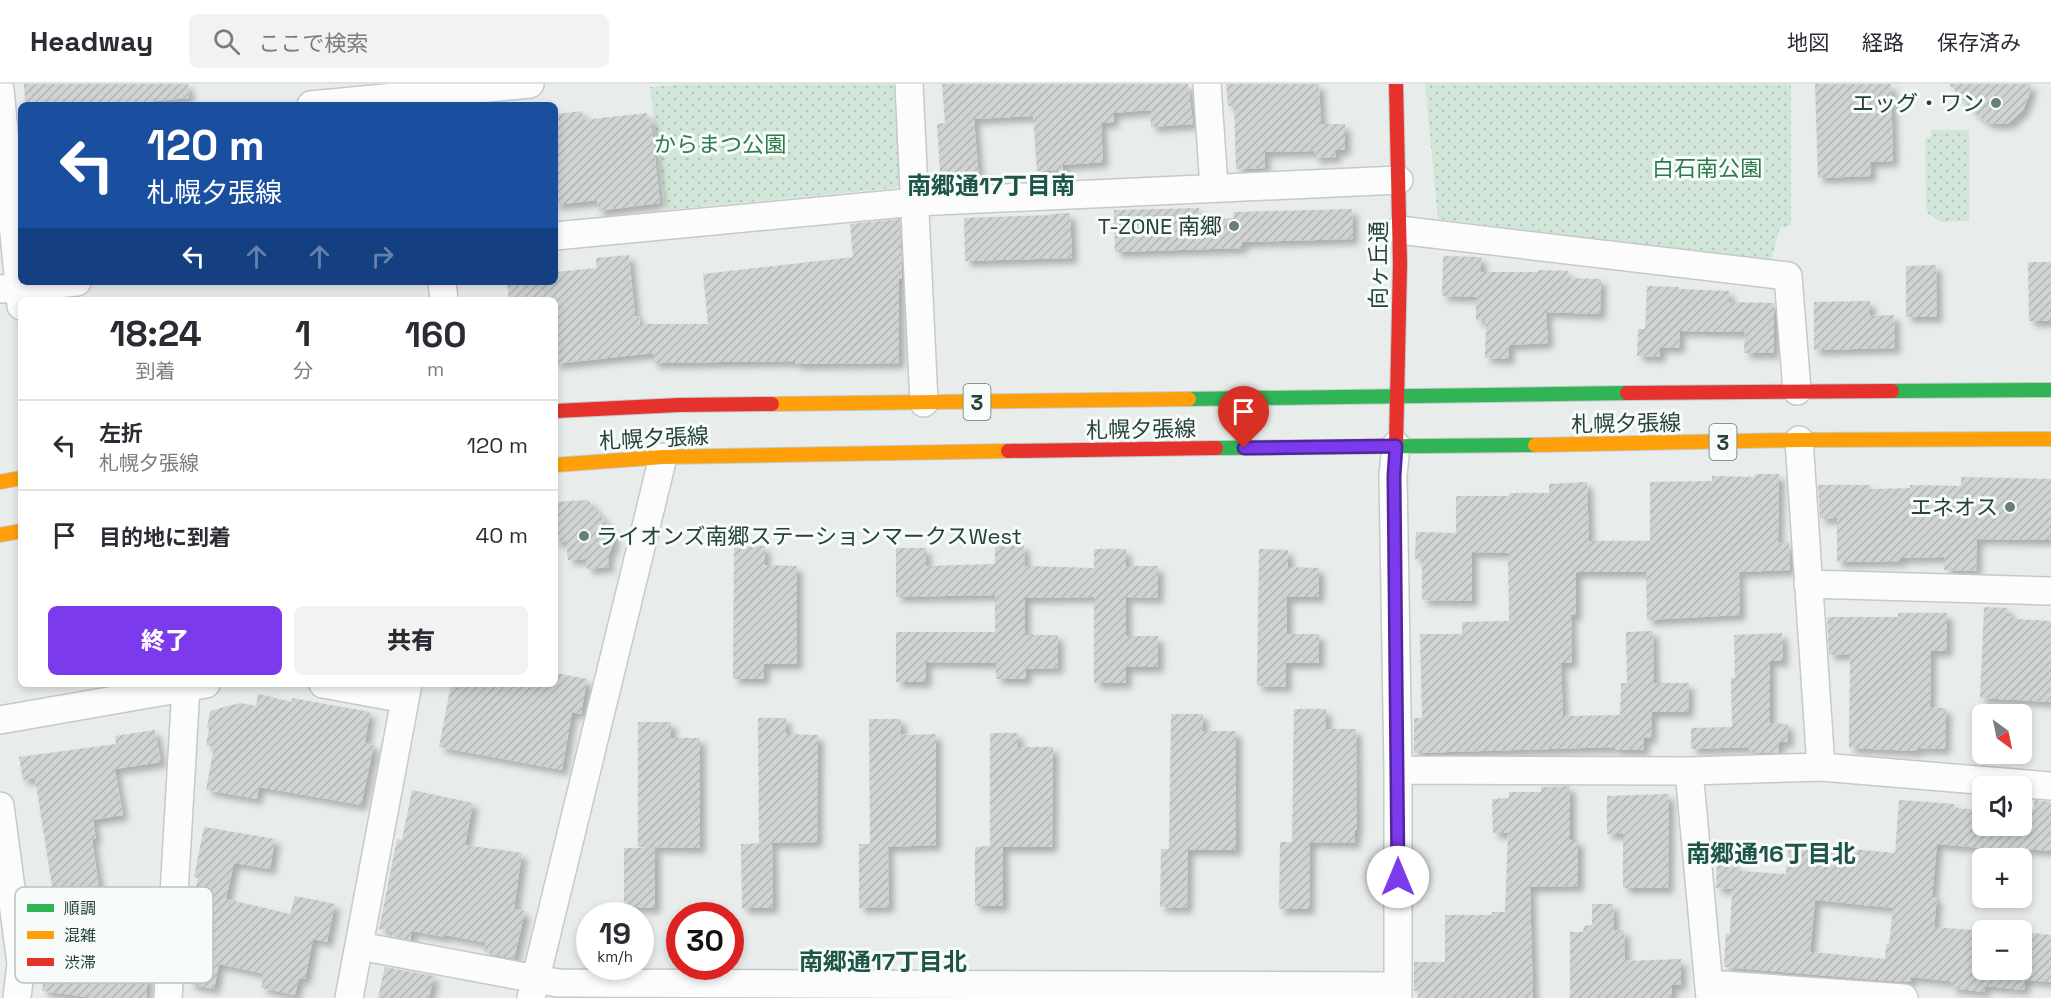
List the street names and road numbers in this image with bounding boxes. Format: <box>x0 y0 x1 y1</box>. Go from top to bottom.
street label: 向ヶ丘通 <box>1364 221 1392 309</box>
road number: 3 <box>964 384 990 420</box>
street label: 札幌夕張線 <box>1571 408 1681 438</box>
street label: 札幌夕張線 <box>1086 414 1196 444</box>
street label: 札幌夕張線 <box>598 421 710 455</box>
road number: 3 <box>1710 424 1736 460</box>

